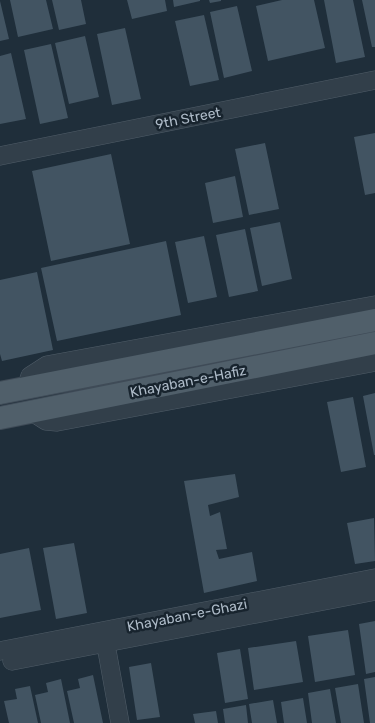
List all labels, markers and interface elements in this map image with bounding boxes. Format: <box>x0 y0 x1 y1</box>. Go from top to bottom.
street label: 9th Street <box>154 104 223 133</box>
street label: Khayaban-e-Hafiz <box>129 362 248 401</box>
street label: Khayaban-e-Ghazi <box>126 596 249 635</box>

